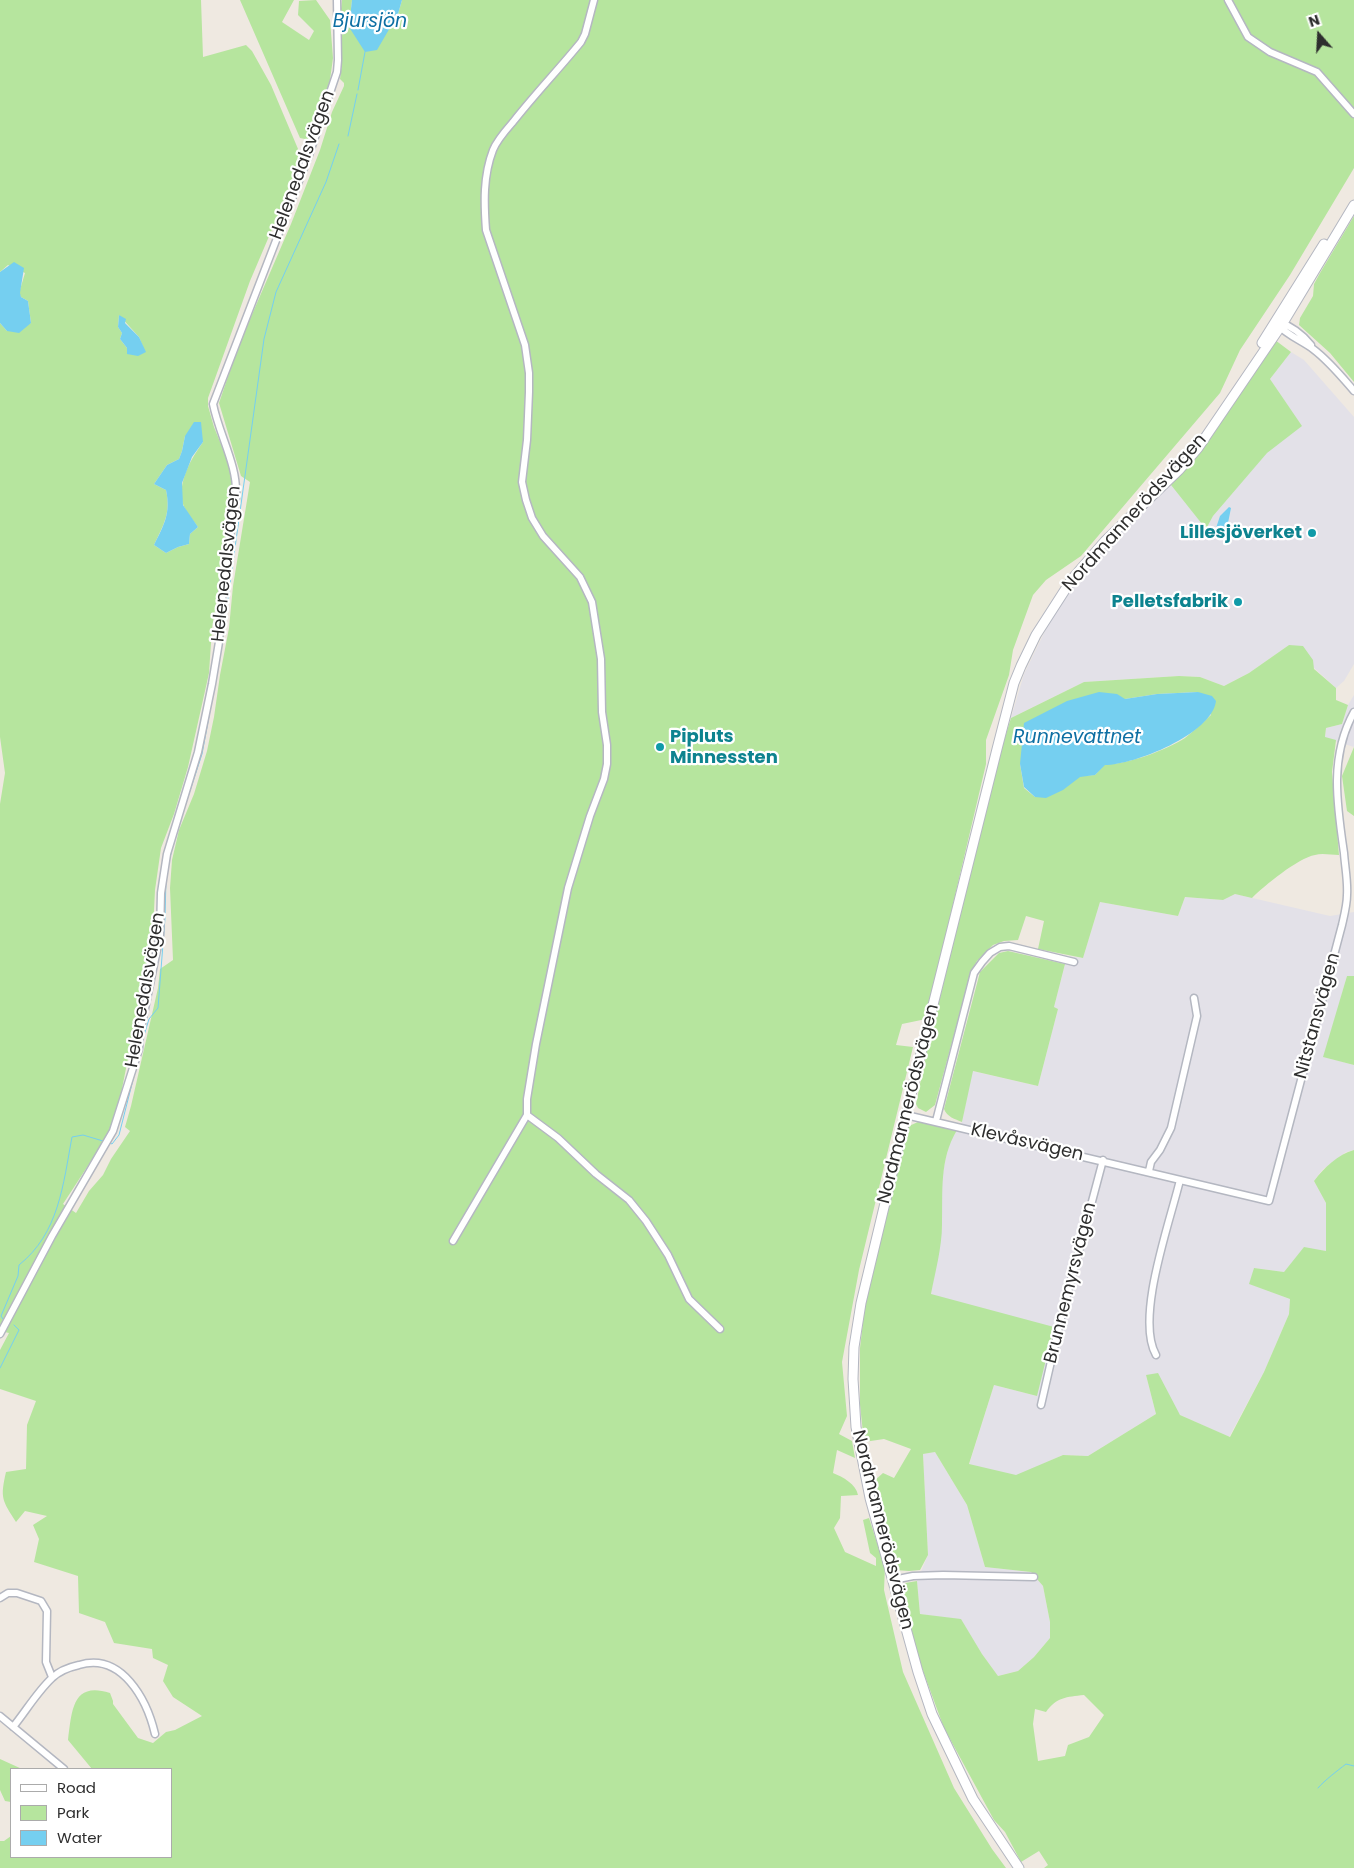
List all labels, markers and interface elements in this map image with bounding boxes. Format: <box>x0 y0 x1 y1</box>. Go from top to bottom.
north arrow <box>1294 10 1344 60</box>
text: N <box>1306 10 1322 32</box>
water label: Bjursjön <box>333 11 407 33</box>
street label: Helenedalsvägen <box>266 87 340 243</box>
street label: Nordmannerödsvägen <box>1058 430 1212 596</box>
street label: Helenedalsvägen <box>208 485 246 643</box>
place label: Lillesjöverket <box>1180 522 1302 544</box>
marker: Lillesjöverket <box>1306 527 1318 539</box>
place label: Pelletsfabrik <box>1112 591 1228 613</box>
marker: Pelletsfabrik <box>1232 596 1244 608</box>
place label: Pipluts Minnessten <box>670 726 778 769</box>
water label: Runnevattnet <box>1013 727 1141 749</box>
marker: Pipluts Minnessten <box>654 741 666 753</box>
street label: Helenedalsvägen <box>122 911 170 1069</box>
street label: Nitstansvägen <box>1291 951 1345 1081</box>
street label: Nordmannerödsvägen <box>874 1002 944 1206</box>
street label: Klevåsvägen <box>968 1120 1086 1166</box>
street label: Brunnemyrsvägen <box>1041 1200 1101 1366</box>
street label: Nordmannerödsvägen <box>847 1428 917 1632</box>
legend <box>10 1768 172 1858</box>
text: Road <box>57 1777 96 1798</box>
text: Park <box>57 1802 89 1823</box>
text: Water <box>57 1827 102 1848</box>

